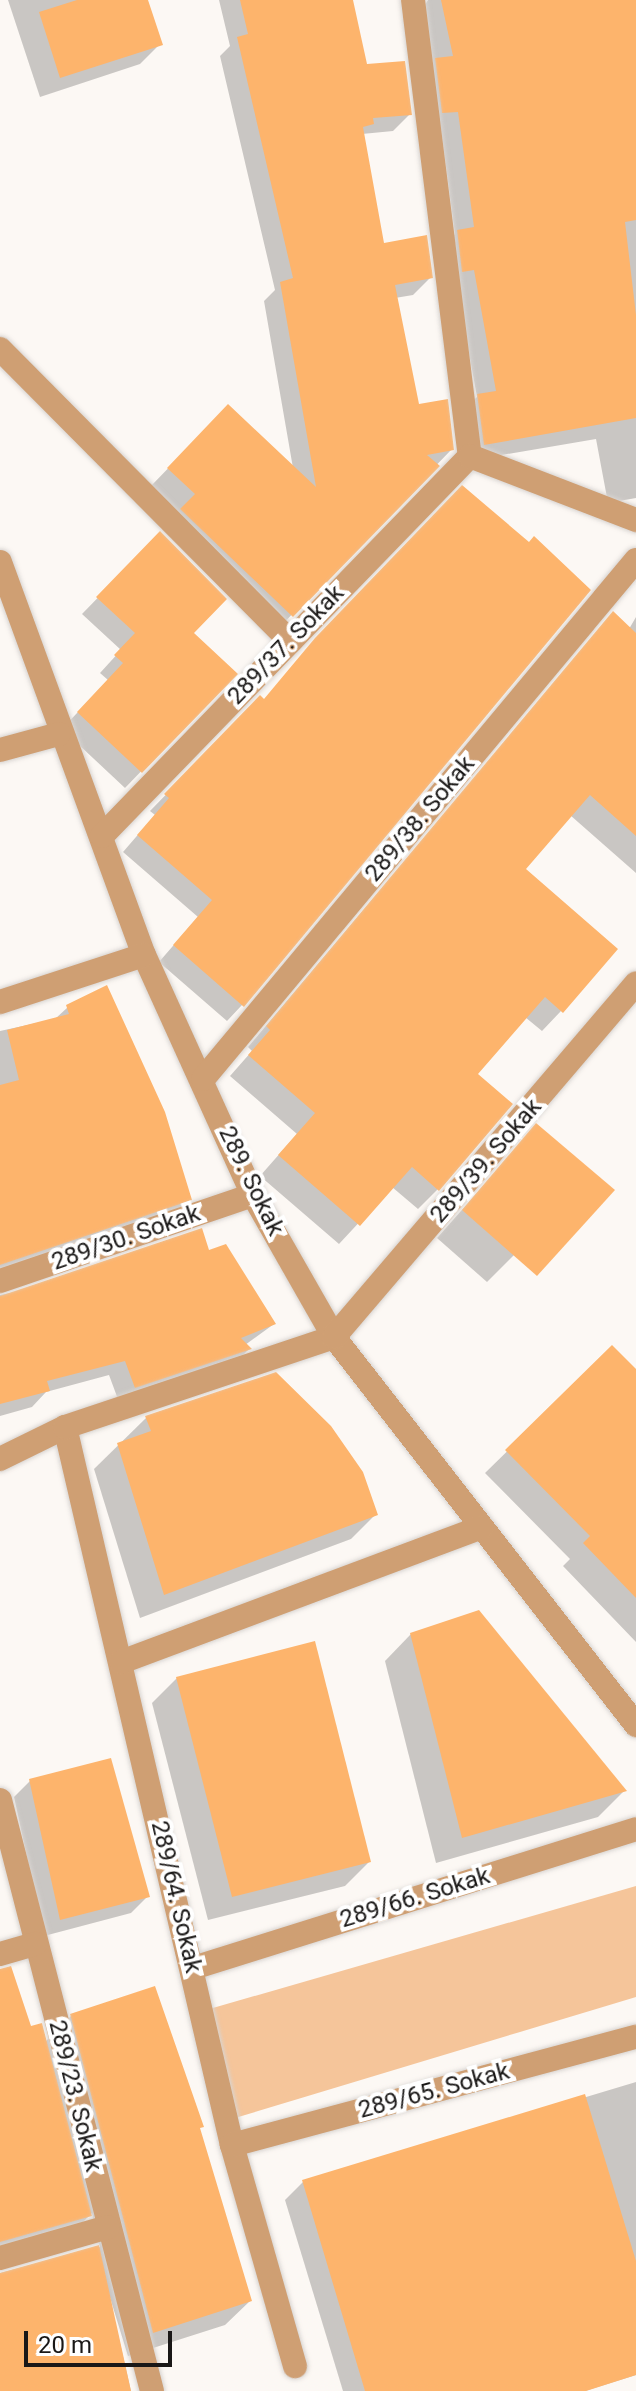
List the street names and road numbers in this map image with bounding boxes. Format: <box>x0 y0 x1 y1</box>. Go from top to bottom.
street label: 289/37. Sokak <box>222 579 350 711</box>
street label: 289/38. Sokak <box>359 750 481 888</box>
street label: 289/39. Sokak <box>424 1093 548 1229</box>
street label: 289. Sokak <box>212 1122 290 1240</box>
street label: 289/30. Sokak <box>48 1199 204 1277</box>
street label: 289/64. Sokak <box>145 1818 207 1976</box>
street label: 289/66. Sokak <box>337 1862 493 1934</box>
street label: 289/23. Sokak <box>42 2017 108 2175</box>
street label: 289/65. Sokak <box>355 2057 513 2125</box>

